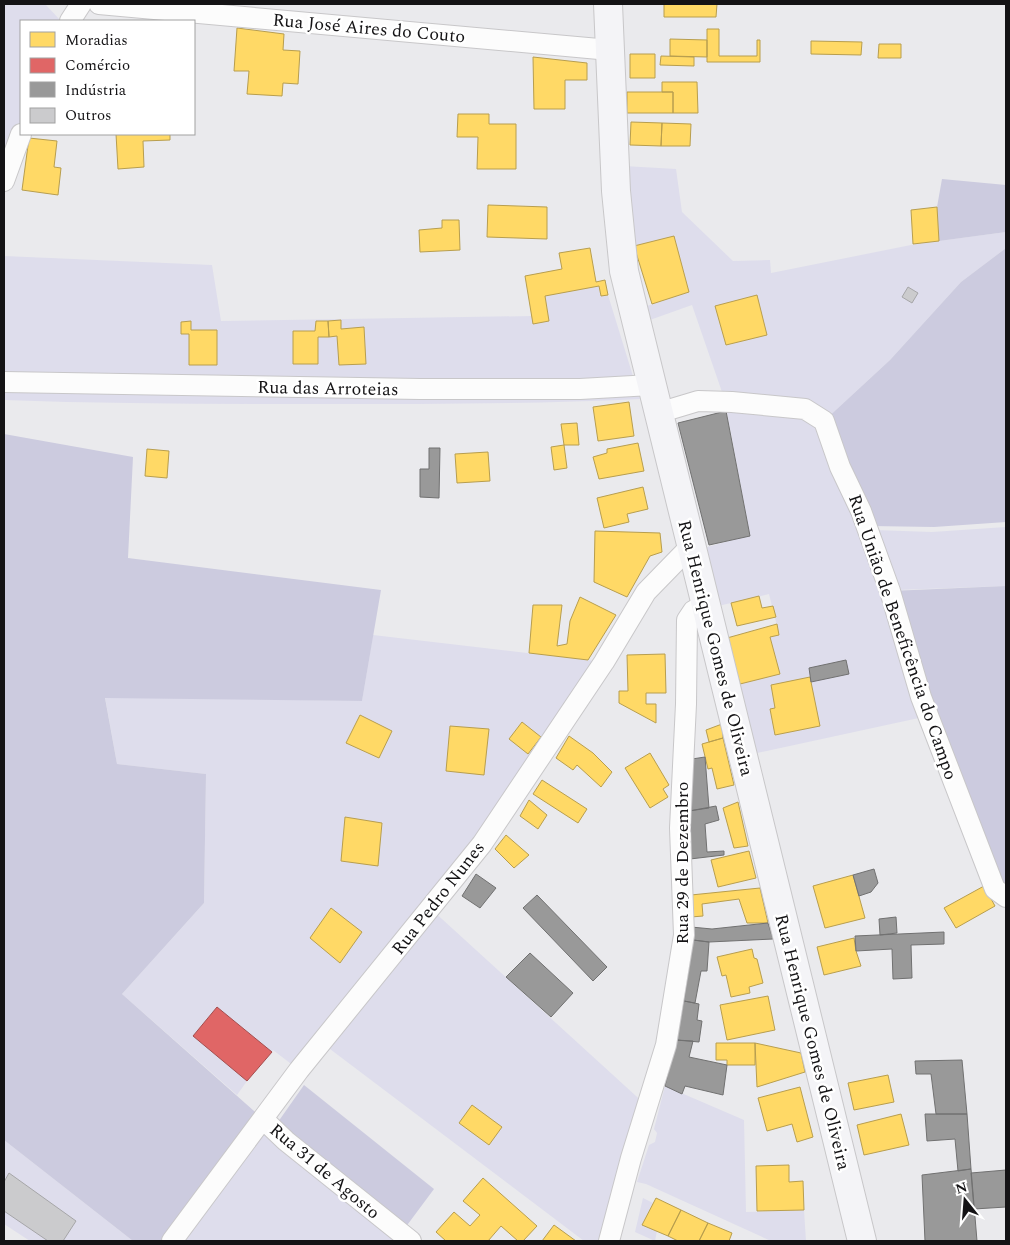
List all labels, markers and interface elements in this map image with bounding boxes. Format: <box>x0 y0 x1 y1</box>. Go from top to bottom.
street label: Rua José Aires do Couto <box>272 7 466 50</box>
legend <box>20 20 195 135</box>
text: Moradias <box>65 29 128 52</box>
text: Comércio <box>65 54 130 77</box>
text: Indústria <box>65 79 127 102</box>
text: Outros <box>65 104 112 127</box>
street label: Rua das Arroteias <box>257 374 399 403</box>
street label: Rua União de Beneficência do Campo <box>841 491 964 784</box>
street label: Rua Henrique Gomes de Oliveira <box>671 517 760 779</box>
street label: Rua 29 de Dezembro <box>669 781 696 945</box>
street label: Rua Pedro Nunes <box>385 836 492 961</box>
street label: Rua Henrique Gomes de Oliveira <box>768 911 857 1173</box>
street label: Rua 31 de Agosto <box>263 1117 386 1226</box>
north arrow <box>940 1175 990 1225</box>
text: N <box>953 1176 970 1200</box>

